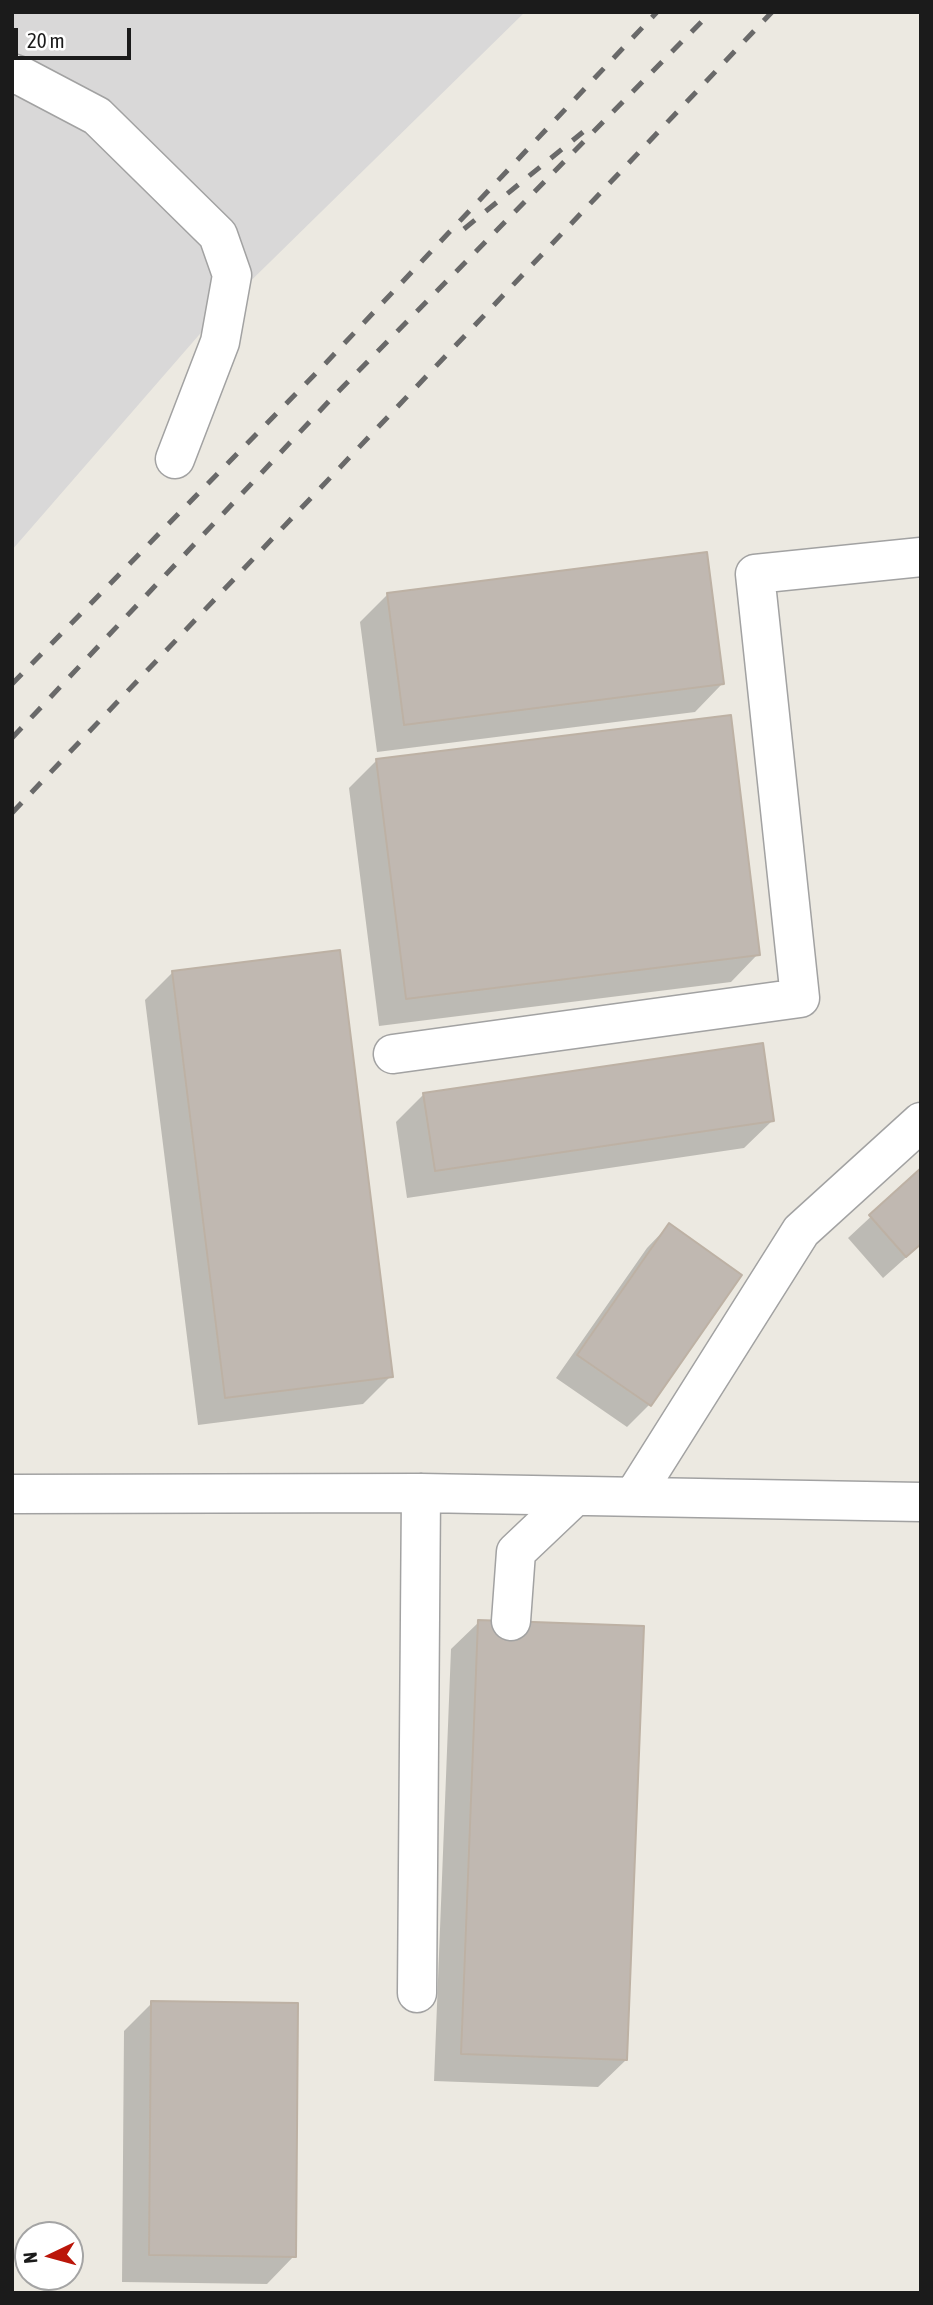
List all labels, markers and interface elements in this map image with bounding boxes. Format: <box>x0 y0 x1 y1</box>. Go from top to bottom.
scale bar <box>18 14 135 58</box>
text: 20 m <box>27 28 65 52</box>
north arrow <box>14 2221 84 2291</box>
text: N <box>19 2251 42 2264</box>

